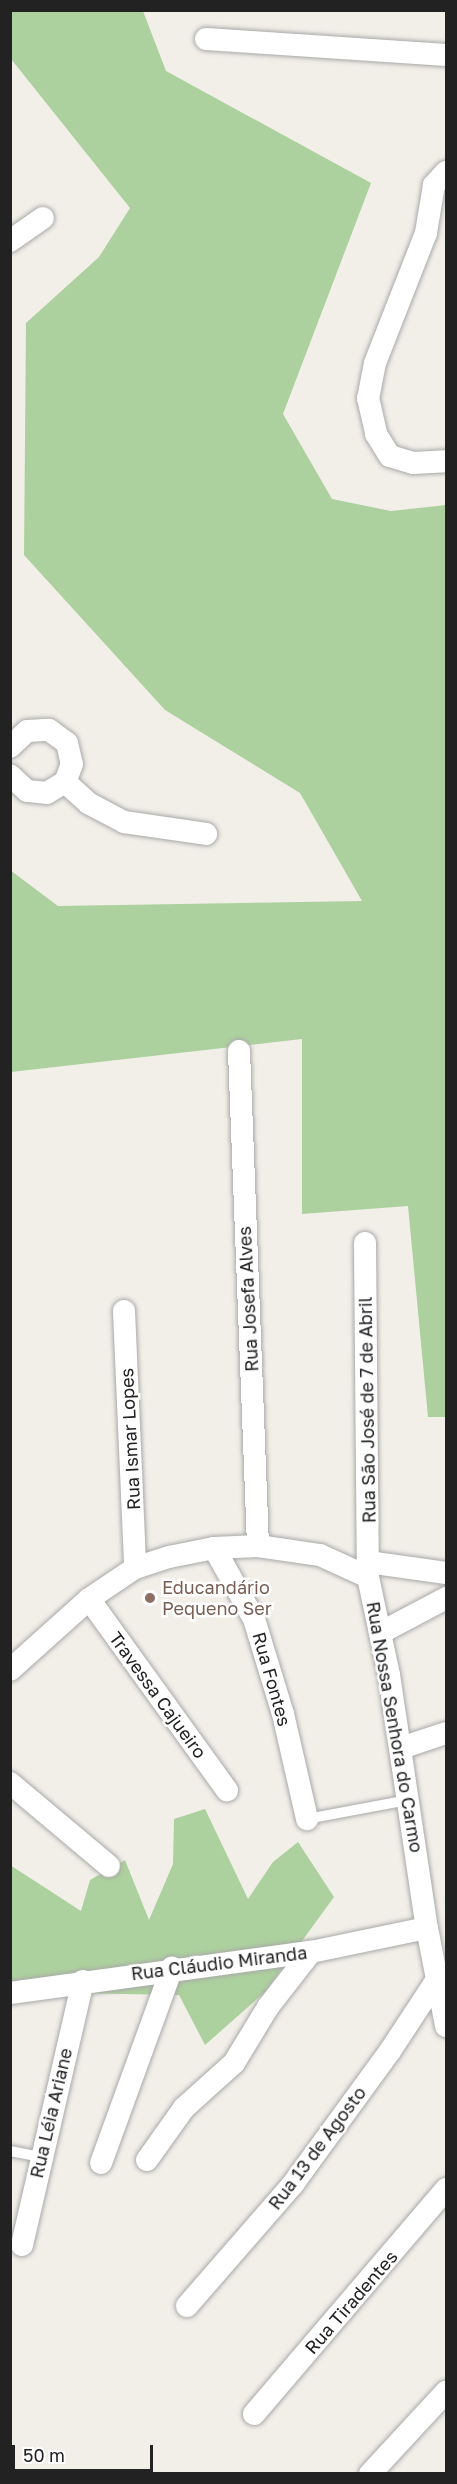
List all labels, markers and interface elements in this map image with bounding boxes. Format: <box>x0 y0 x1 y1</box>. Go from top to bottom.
street label: Rua Josefa Alves <box>233 1226 263 1372</box>
street label: Rua São José de 7 de Abril <box>354 1297 380 1523</box>
street label: Rua Ismar Lopes <box>115 1367 145 1511</box>
place label: Educandário Pequeno Ser <box>162 1577 272 1620</box>
marker: Educandário Pequeno Ser <box>143 1591 157 1605</box>
street label: Rua Nossa Senhora do Carmo <box>362 1600 428 1854</box>
street label: Travessa Cajueiro <box>105 1628 211 1762</box>
street label: Rua Fontes <box>248 1629 296 1729</box>
street label: Rua Cláudio Miranda <box>130 1941 308 1985</box>
street label: Rua Léia Ariane <box>26 2046 76 2180</box>
street label: Rua 13 de Agosto <box>264 2082 370 2214</box>
street label: Rua Tiradentes <box>300 2246 402 2358</box>
scale bar <box>15 2433 156 2471</box>
text: 50 m <box>23 2444 65 2466</box>

